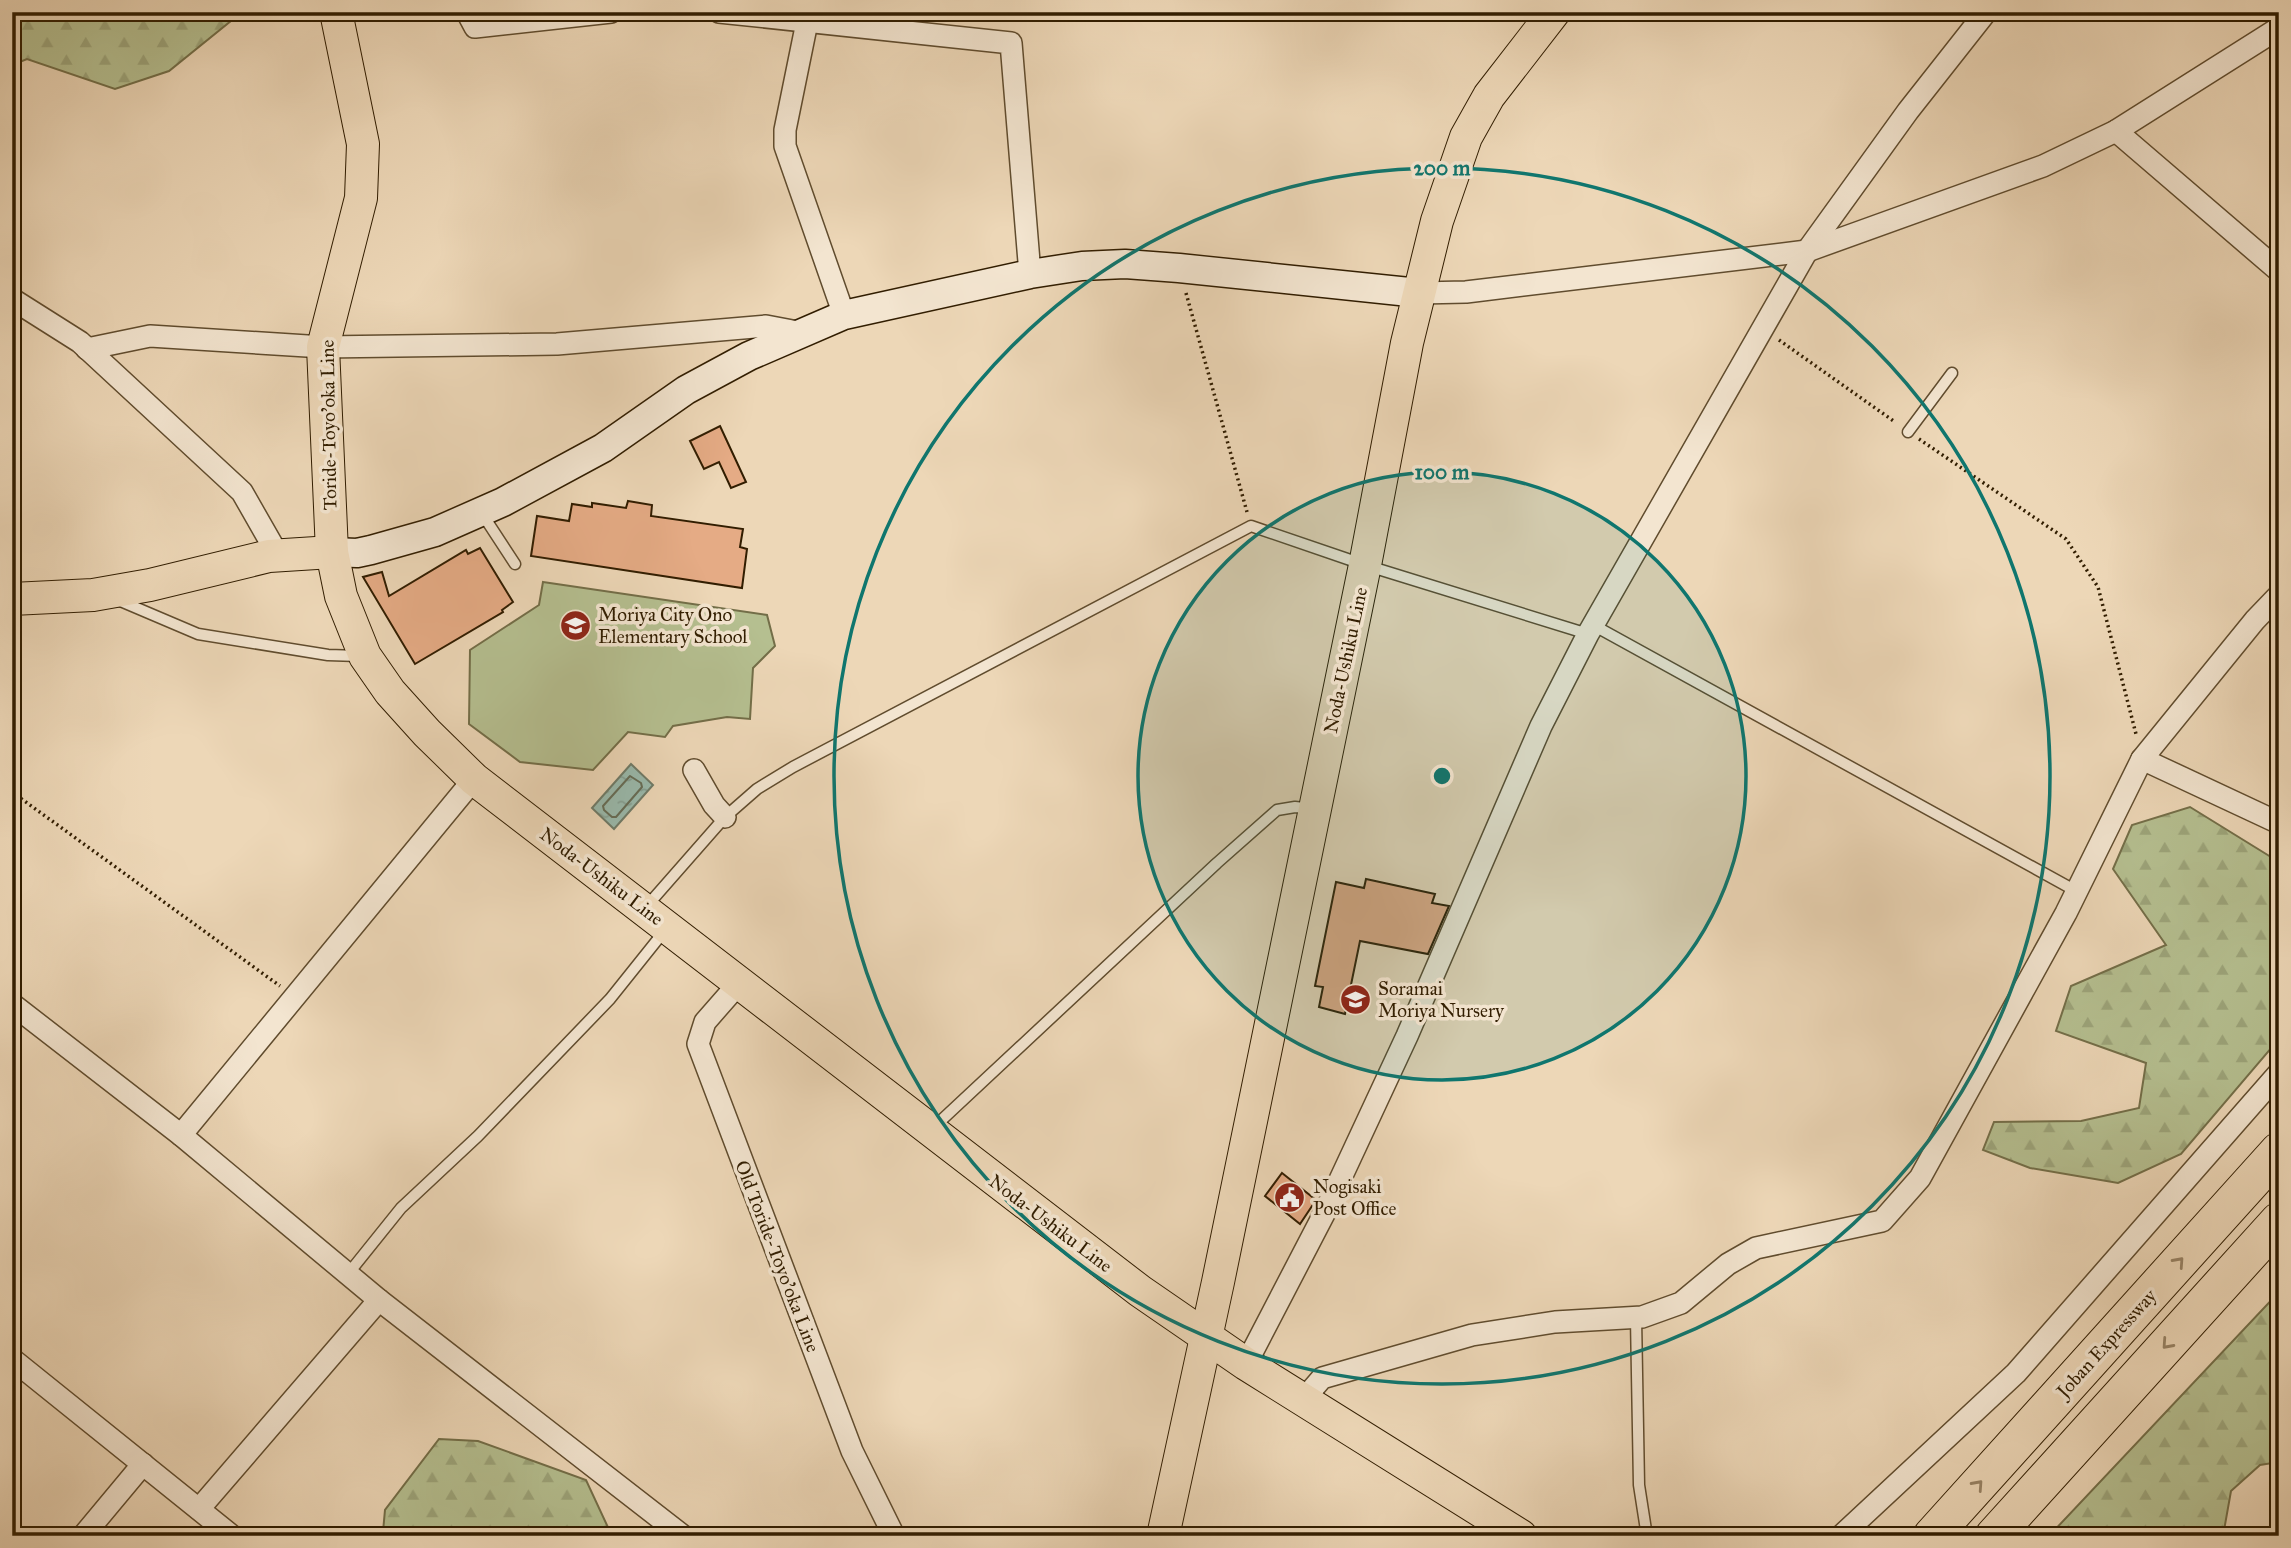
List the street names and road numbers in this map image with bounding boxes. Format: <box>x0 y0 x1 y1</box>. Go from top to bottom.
street label: Toride-Toyo'oka Line <box>316 339 341 510</box>
street label: Noda-Ushiku Line <box>1319 585 1372 735</box>
street label: Noda-Ushiku Line <box>535 822 668 930</box>
street label: Old Toride-Toyo'oka Line <box>730 1157 825 1355</box>
street label: Noda-Ushiku Line <box>984 1169 1117 1277</box>
street label: Joban Expressway <box>2050 1284 2163 1404</box>

